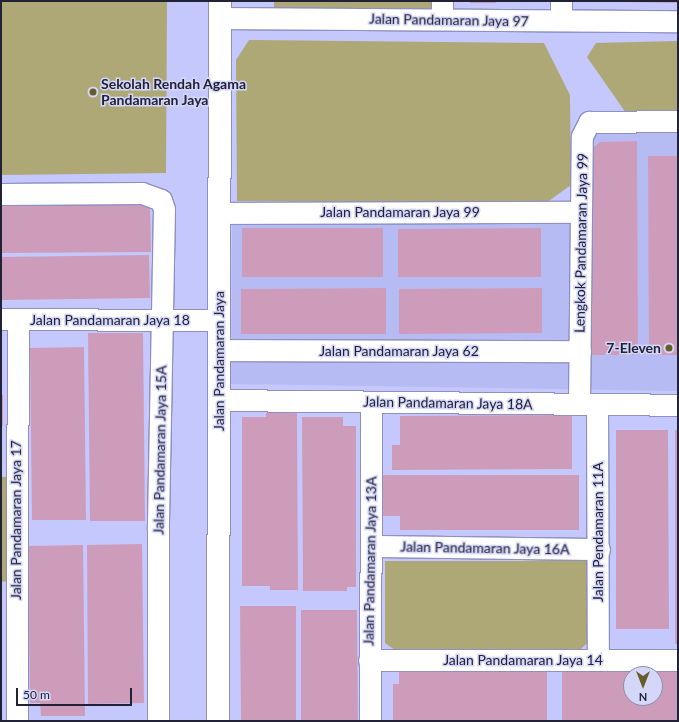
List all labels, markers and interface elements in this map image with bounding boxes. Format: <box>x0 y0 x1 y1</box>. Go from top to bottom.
street label: Jalan Pandamaran Jaya 97 <box>369 10 529 30</box>
place label: Sekolah Rendah Agama Pandamaran Jaya <box>101 76 246 108</box>
marker: Sekolah Rendah Agama Pandamaran Jaya <box>88 87 98 97</box>
street label: Lengkok Pandamaran Jaya 99 <box>571 153 591 333</box>
street label: Jalan Pandamaran Jaya 99 <box>320 204 480 220</box>
street label: Jalan Pandamaran Jaya <box>211 291 227 431</box>
street label: Jalan Pandamaran Jaya 18 <box>30 312 190 328</box>
place label: 7-Eleven <box>606 340 661 356</box>
street label: Jalan Pandamaran Jaya 62 <box>319 343 479 359</box>
marker: 7-Eleven <box>664 343 674 353</box>
street label: Jalan Pandamaran Jaya 15A <box>150 365 170 535</box>
street label: Jalan Pandamaran Jaya 18A <box>363 393 533 413</box>
street label: Jalan Pandamaran Jaya 17 <box>8 440 24 600</box>
street label: Jalan Pendamaran 11A <box>590 462 606 602</box>
street label: Jalan Pandamaran Jaya 13A <box>360 476 380 646</box>
street label: Jalan Pandamaran Jaya 16A <box>400 538 570 558</box>
street label: Jalan Pandamaran Jaya 14 <box>443 652 603 668</box>
north arrow <box>623 666 663 706</box>
scale bar <box>18 680 134 706</box>
text: 50 m <box>23 687 50 702</box>
text: N <box>639 691 647 704</box>

